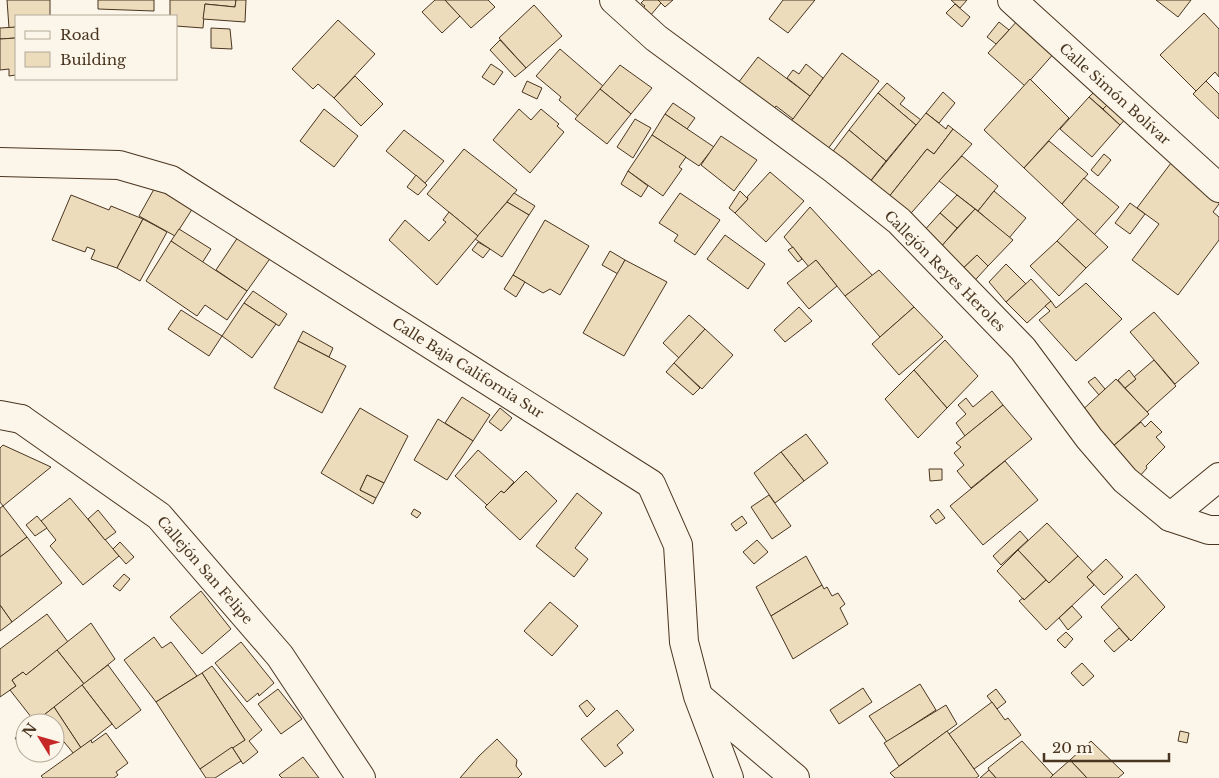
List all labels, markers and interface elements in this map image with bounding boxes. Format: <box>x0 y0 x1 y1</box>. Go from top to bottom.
legend <box>15 15 178 80</box>
text: Road <box>60 25 100 44</box>
street label: Calle Simón Bolívar <box>1056 39 1175 149</box>
text: Building <box>60 50 127 69</box>
street label: Callejón Reyes Heroles <box>881 207 1009 335</box>
street label: Calle Baja California Sur <box>389 314 547 422</box>
street label: Callejón San Felipe <box>153 512 257 628</box>
north arrow <box>15 713 65 763</box>
text: N <box>18 720 41 741</box>
scale bar <box>1044 730 1169 762</box>
text: 20 m <box>1052 738 1092 757</box>

